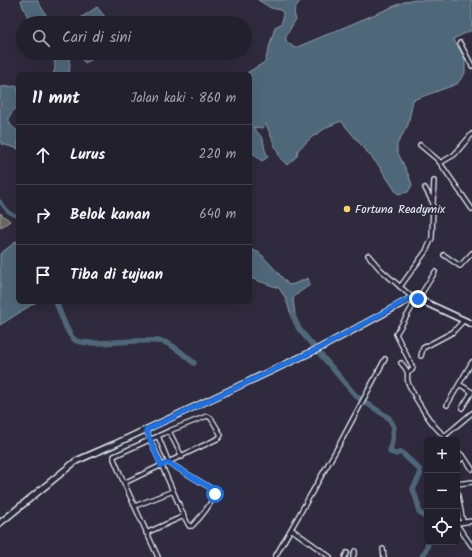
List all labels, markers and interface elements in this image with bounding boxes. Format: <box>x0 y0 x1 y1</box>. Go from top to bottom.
search box <box>16 16 252 60</box>
text: Cari di sini <box>62 26 131 50</box>
icon: search <box>30 27 52 49</box>
text: 11 mnt <box>32 85 80 112</box>
text: Jalan kaki · 860 m <box>130 88 236 109</box>
text: Lurus <box>70 143 105 167</box>
icon: ahead <box>32 144 54 166</box>
text: 220 m <box>199 144 236 165</box>
place label: Fortuna Readymix <box>355 200 446 219</box>
text: Belok kanan <box>70 203 150 227</box>
icon: right <box>32 204 54 226</box>
text: 640 m <box>200 204 236 225</box>
marker: Fortuna Readymix <box>342 204 352 214</box>
text: Tiba di tujuan <box>70 263 163 287</box>
icon: arrive <box>32 264 54 286</box>
route end <box>409 290 427 308</box>
map controls <box>424 437 460 545</box>
button: + <box>424 437 460 473</box>
button: − <box>424 473 460 509</box>
route start <box>206 485 224 503</box>
button: locate <box>424 509 460 545</box>

